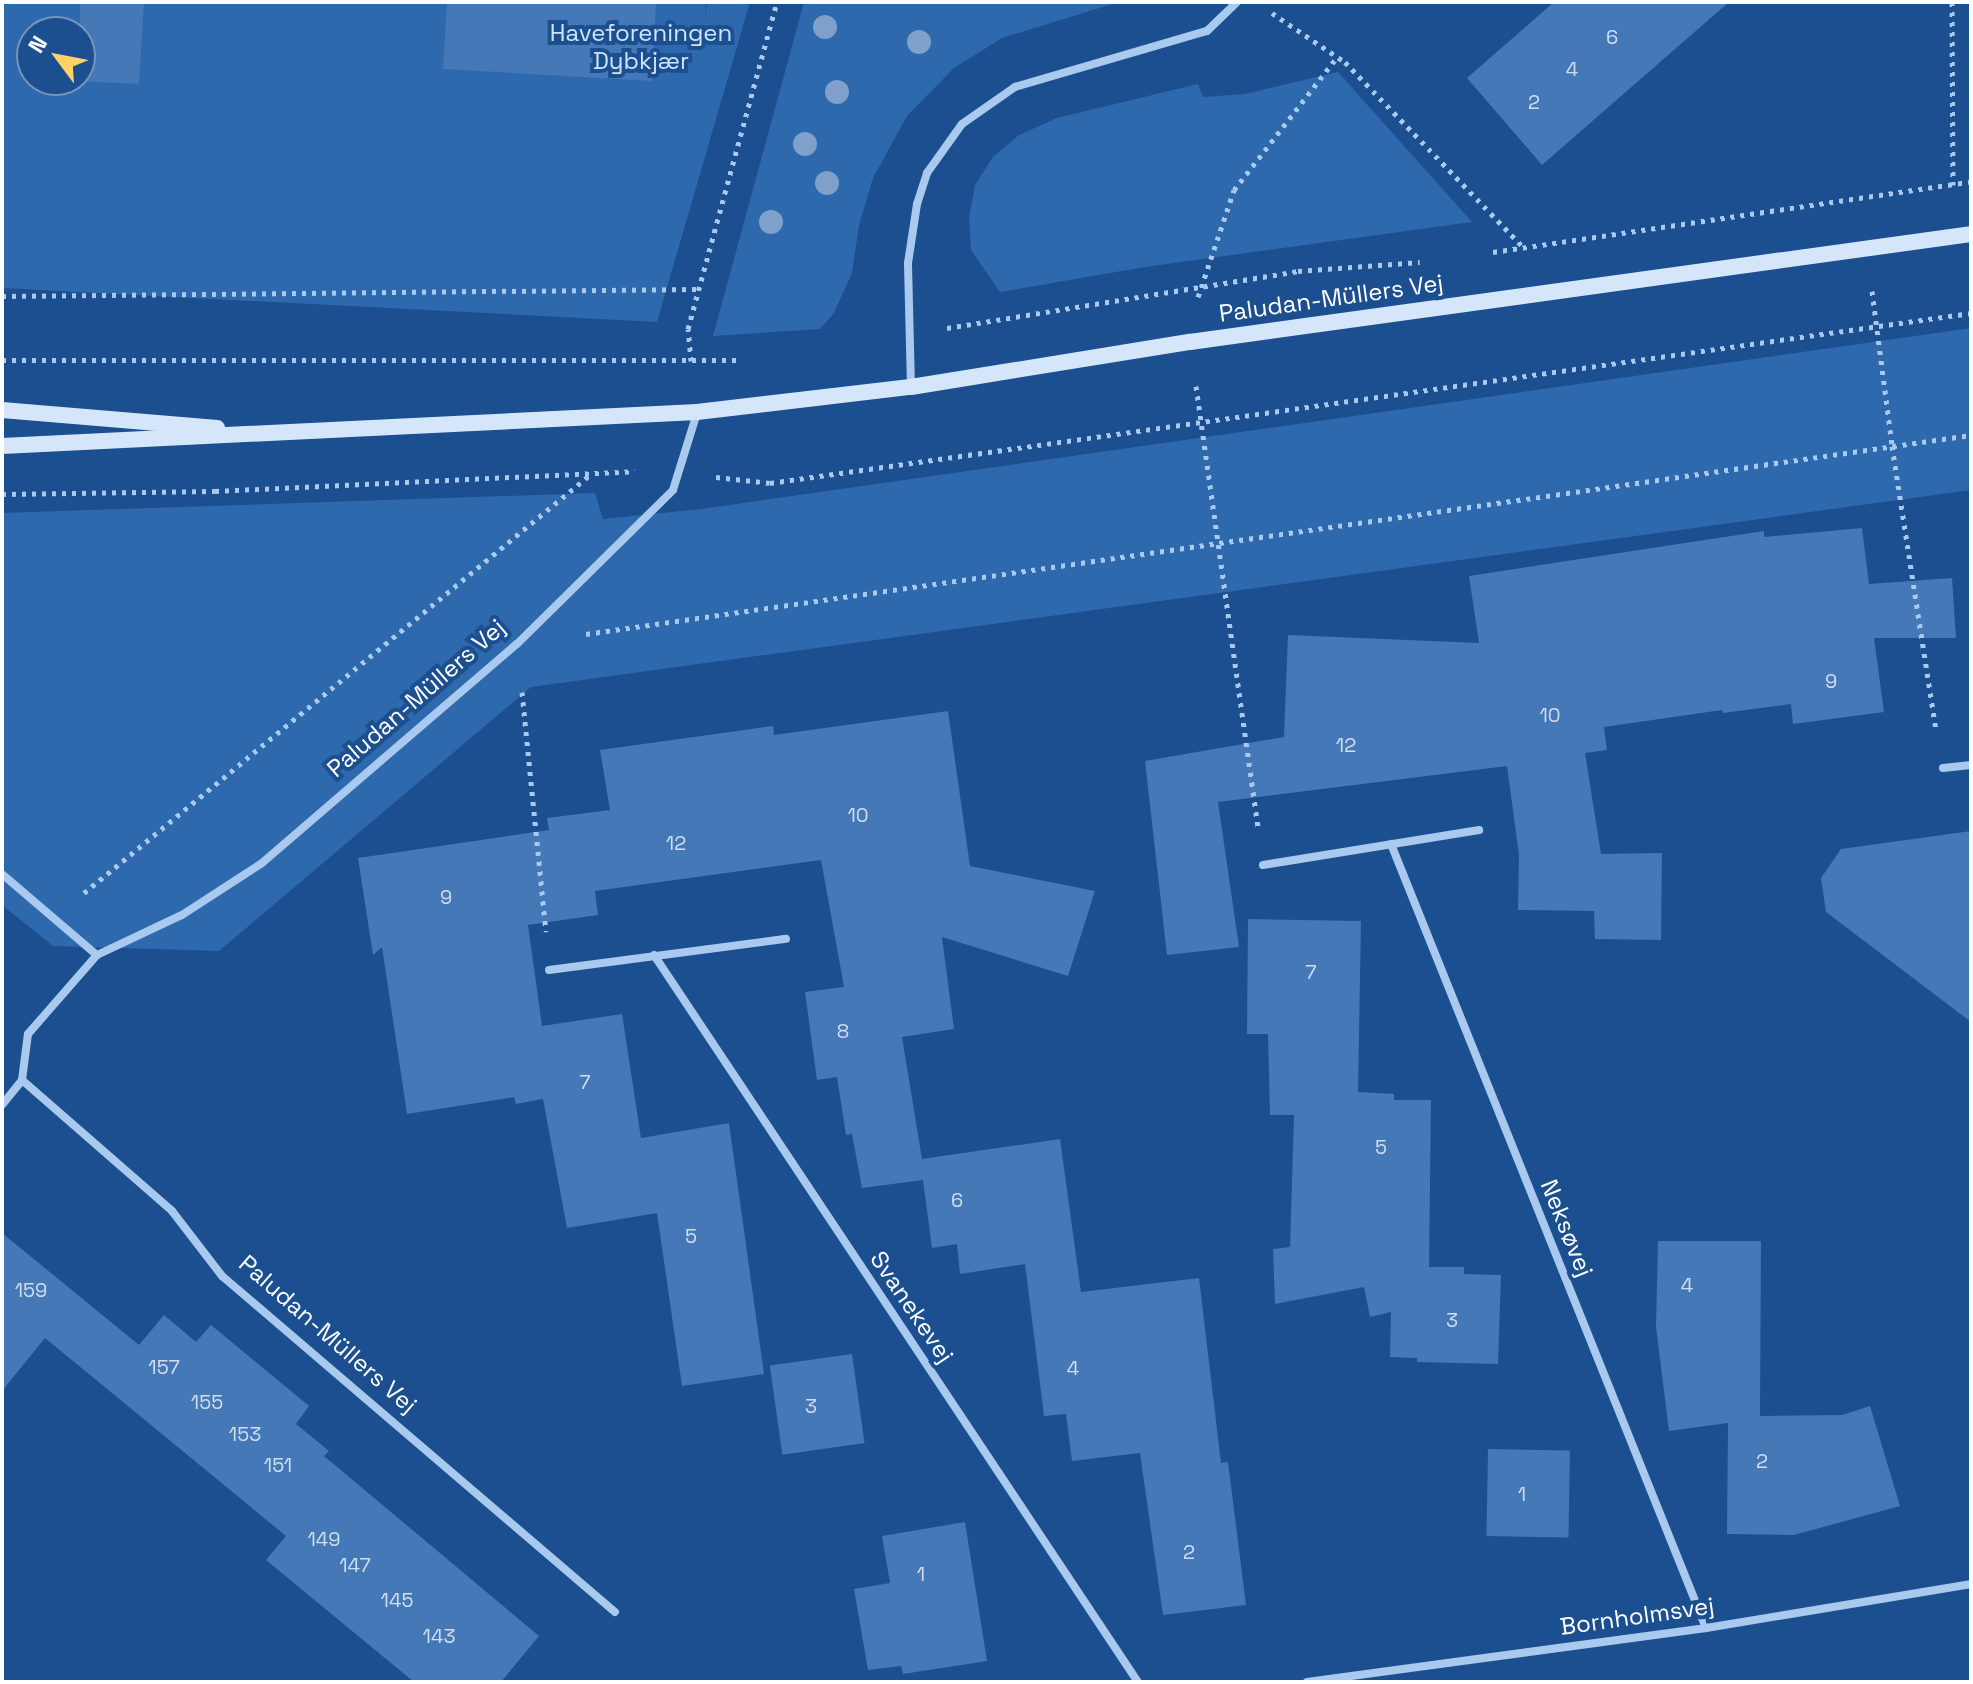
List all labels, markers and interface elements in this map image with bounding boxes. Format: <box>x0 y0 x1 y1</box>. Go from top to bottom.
north arrow <box>16 16 96 96</box>
park label: Haveforeningen Dybkjær <box>550 19 732 75</box>
house number: 6 <box>1606 25 1618 49</box>
text: N <box>22 31 53 58</box>
house number: 4 <box>1566 57 1578 81</box>
house number: 2 <box>1528 90 1540 114</box>
street label: Paludan-Müllers Vej <box>1217 268 1445 328</box>
street label: Paludan-Müllers Vej <box>321 613 511 783</box>
house number: 9 <box>1825 669 1837 693</box>
house number: 10 <box>1539 703 1561 727</box>
house number: 12 <box>1336 733 1356 757</box>
house number: 10 <box>847 803 869 827</box>
house number: 12 <box>666 831 686 855</box>
house number: 9 <box>440 885 452 909</box>
house number: 7 <box>1305 960 1317 984</box>
house number: 8 <box>837 1019 849 1043</box>
house number: 7 <box>579 1070 591 1094</box>
house number: 5 <box>1375 1135 1387 1159</box>
street label: Neksøvej <box>1534 1175 1600 1281</box>
house number: 6 <box>951 1188 963 1212</box>
house number: 5 <box>685 1224 697 1248</box>
street label: Svanekevej <box>864 1246 960 1368</box>
street label: Paludan-Müllers Vej <box>233 1249 423 1419</box>
house number: 4 <box>1681 1273 1693 1297</box>
house number: 159 <box>15 1278 47 1302</box>
house number: 3 <box>1446 1308 1458 1332</box>
house number: 157 <box>148 1355 180 1379</box>
house number: 4 <box>1067 1356 1079 1380</box>
house number: 155 <box>191 1390 223 1414</box>
house number: 3 <box>805 1394 817 1418</box>
house number: 153 <box>229 1422 261 1446</box>
house number: 2 <box>1756 1449 1768 1473</box>
house number: 151 <box>264 1453 292 1477</box>
house number: 1 <box>1518 1482 1526 1506</box>
house number: 149 <box>307 1527 341 1551</box>
house number: 2 <box>1183 1540 1195 1564</box>
house number: 147 <box>339 1553 371 1577</box>
house number: 1 <box>917 1562 925 1586</box>
house number: 145 <box>381 1588 413 1612</box>
street label: Bornholmsvej <box>1558 1591 1716 1641</box>
house number: 143 <box>423 1624 455 1648</box>

